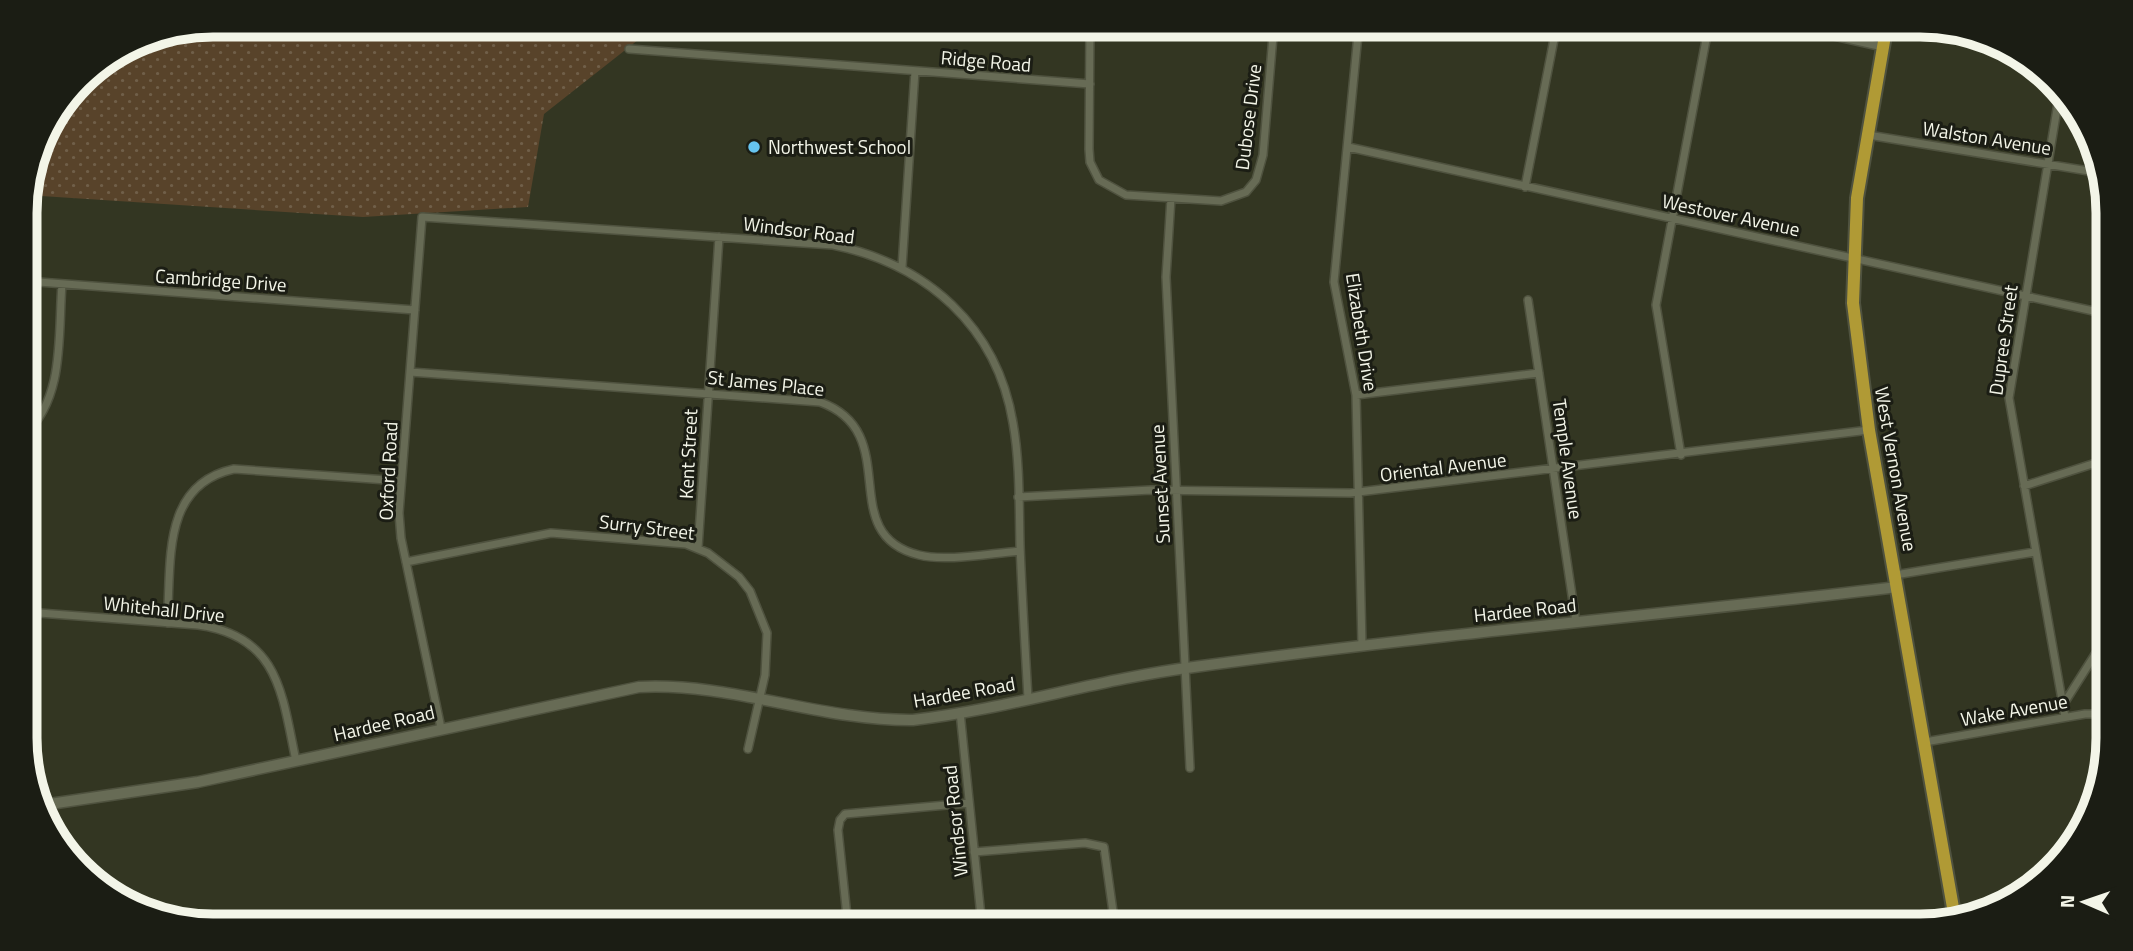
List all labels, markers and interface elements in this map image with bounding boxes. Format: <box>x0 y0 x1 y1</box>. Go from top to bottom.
street label: Ridge Road <box>940 42 1032 79</box>
street label: Dubose Drive <box>1227 62 1268 172</box>
street label: Walston Avenue <box>1921 113 2053 162</box>
place label: Northwest School <box>768 132 911 161</box>
marker: Northwest School <box>746 139 762 155</box>
street label: Westover Avenue <box>1660 186 1803 243</box>
street label: Windsor Road <box>742 208 856 251</box>
street label: Cambridge Drive <box>154 260 288 299</box>
street label: Elizabeth Drive <box>1339 271 1386 393</box>
street label: Dupree Street <box>1980 283 2025 397</box>
street label: St James Place <box>706 362 826 403</box>
street label: West Vernon Avenue <box>1868 384 1925 553</box>
street label: Temple Avenue <box>1546 397 1591 521</box>
street label: Kent Street <box>671 408 704 500</box>
street label: Oxford Road <box>370 421 405 521</box>
street label: Sunset Avenue <box>1142 424 1177 544</box>
street label: Oriental Avenue <box>1378 444 1508 489</box>
street label: Surry Street <box>598 506 697 547</box>
street label: Whitehall Drive <box>102 588 226 629</box>
street label: Hardee Road <box>1472 590 1578 629</box>
street label: Hardee Road <box>911 668 1017 715</box>
street label: Wake Avenue <box>1958 686 2070 733</box>
street label: Hardee Road <box>330 697 437 748</box>
street label: Windsor Road <box>934 764 975 878</box>
north arrow <box>2049 867 2119 937</box>
text: N <box>2052 894 2081 908</box>

